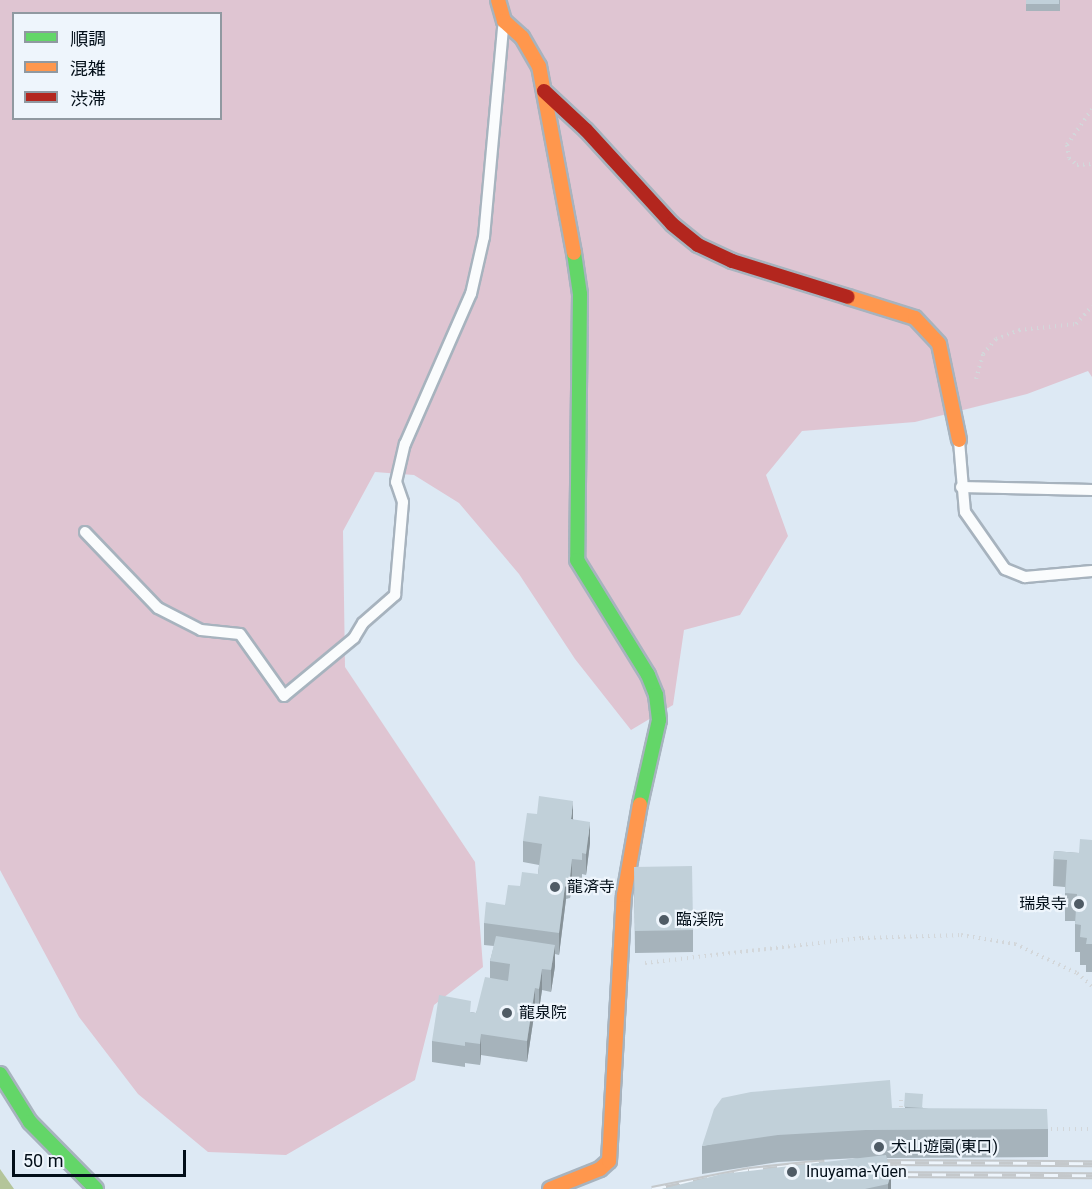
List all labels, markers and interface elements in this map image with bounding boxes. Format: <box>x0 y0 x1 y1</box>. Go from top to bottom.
legend <box>12 12 222 120</box>
text: 順調 <box>70 28 106 49</box>
text: 混雑 <box>70 58 106 79</box>
text: 渋滞 <box>70 88 106 109</box>
place label: 龍済寺 <box>567 877 615 897</box>
marker: 龍済寺 <box>548 880 562 894</box>
place label: 瑞泉寺 <box>1019 894 1067 914</box>
marker: 瑞泉寺 <box>1072 897 1086 911</box>
place label: 臨渓院 <box>676 910 724 930</box>
marker: 臨渓院 <box>657 913 671 927</box>
place label: 龍泉院 <box>519 1003 567 1023</box>
marker: 龍泉院 <box>500 1006 514 1020</box>
place label: 犬山遊園(東口) <box>891 1137 998 1157</box>
scale bar <box>15 1138 189 1176</box>
marker: 犬山遊園(東口) <box>872 1140 886 1154</box>
text: 50 m <box>23 1150 63 1171</box>
place label: Inuyama-Yūen <box>806 1162 907 1182</box>
marker: Inuyama-Yūen <box>783 1163 801 1181</box>

